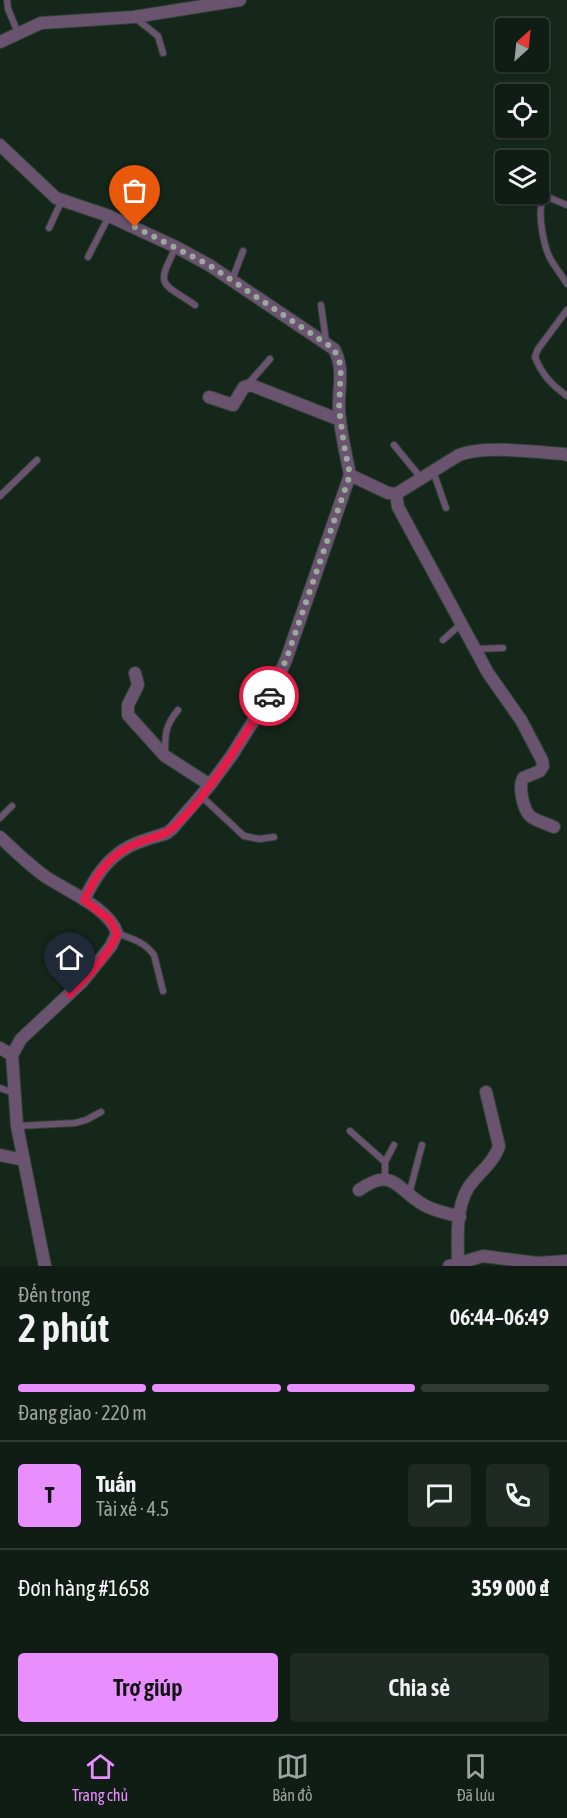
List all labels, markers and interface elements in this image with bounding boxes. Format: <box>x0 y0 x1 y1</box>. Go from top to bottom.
north arrow <box>495 18 549 72</box>
map controls <box>495 18 549 204</box>
button: locate <box>495 84 549 138</box>
button: layers <box>495 150 549 204</box>
pin <box>109 165 160 227</box>
icon: bag <box>118 174 151 207</box>
courier <box>239 666 299 726</box>
icon: car <box>253 680 286 713</box>
pin <box>44 932 95 994</box>
icon: home <box>53 941 86 974</box>
text: Đến trong <box>18 1283 90 1306</box>
text: 06:44–06:49 <box>450 1304 549 1330</box>
text: 2 phút <box>18 1306 109 1350</box>
text: Đang giao · 220 m <box>18 1401 147 1424</box>
button: chat <box>408 1464 471 1527</box>
button: phone <box>486 1464 549 1527</box>
text: Tuấn <box>96 1471 136 1497</box>
text: T <box>45 1482 54 1508</box>
text: Tài xế · 4.5 <box>96 1497 169 1520</box>
text: Đơn hàng #1658 <box>18 1575 149 1601</box>
text: 359 000 ₫ <box>471 1575 549 1601</box>
button: Trợ giúp <box>18 1653 278 1722</box>
button: Chia sẻ <box>290 1653 549 1722</box>
tab: Trang chủ <box>72 1750 128 1804</box>
tab: Bản đồ <box>272 1750 313 1804</box>
tab: Đã lưu <box>457 1750 495 1804</box>

